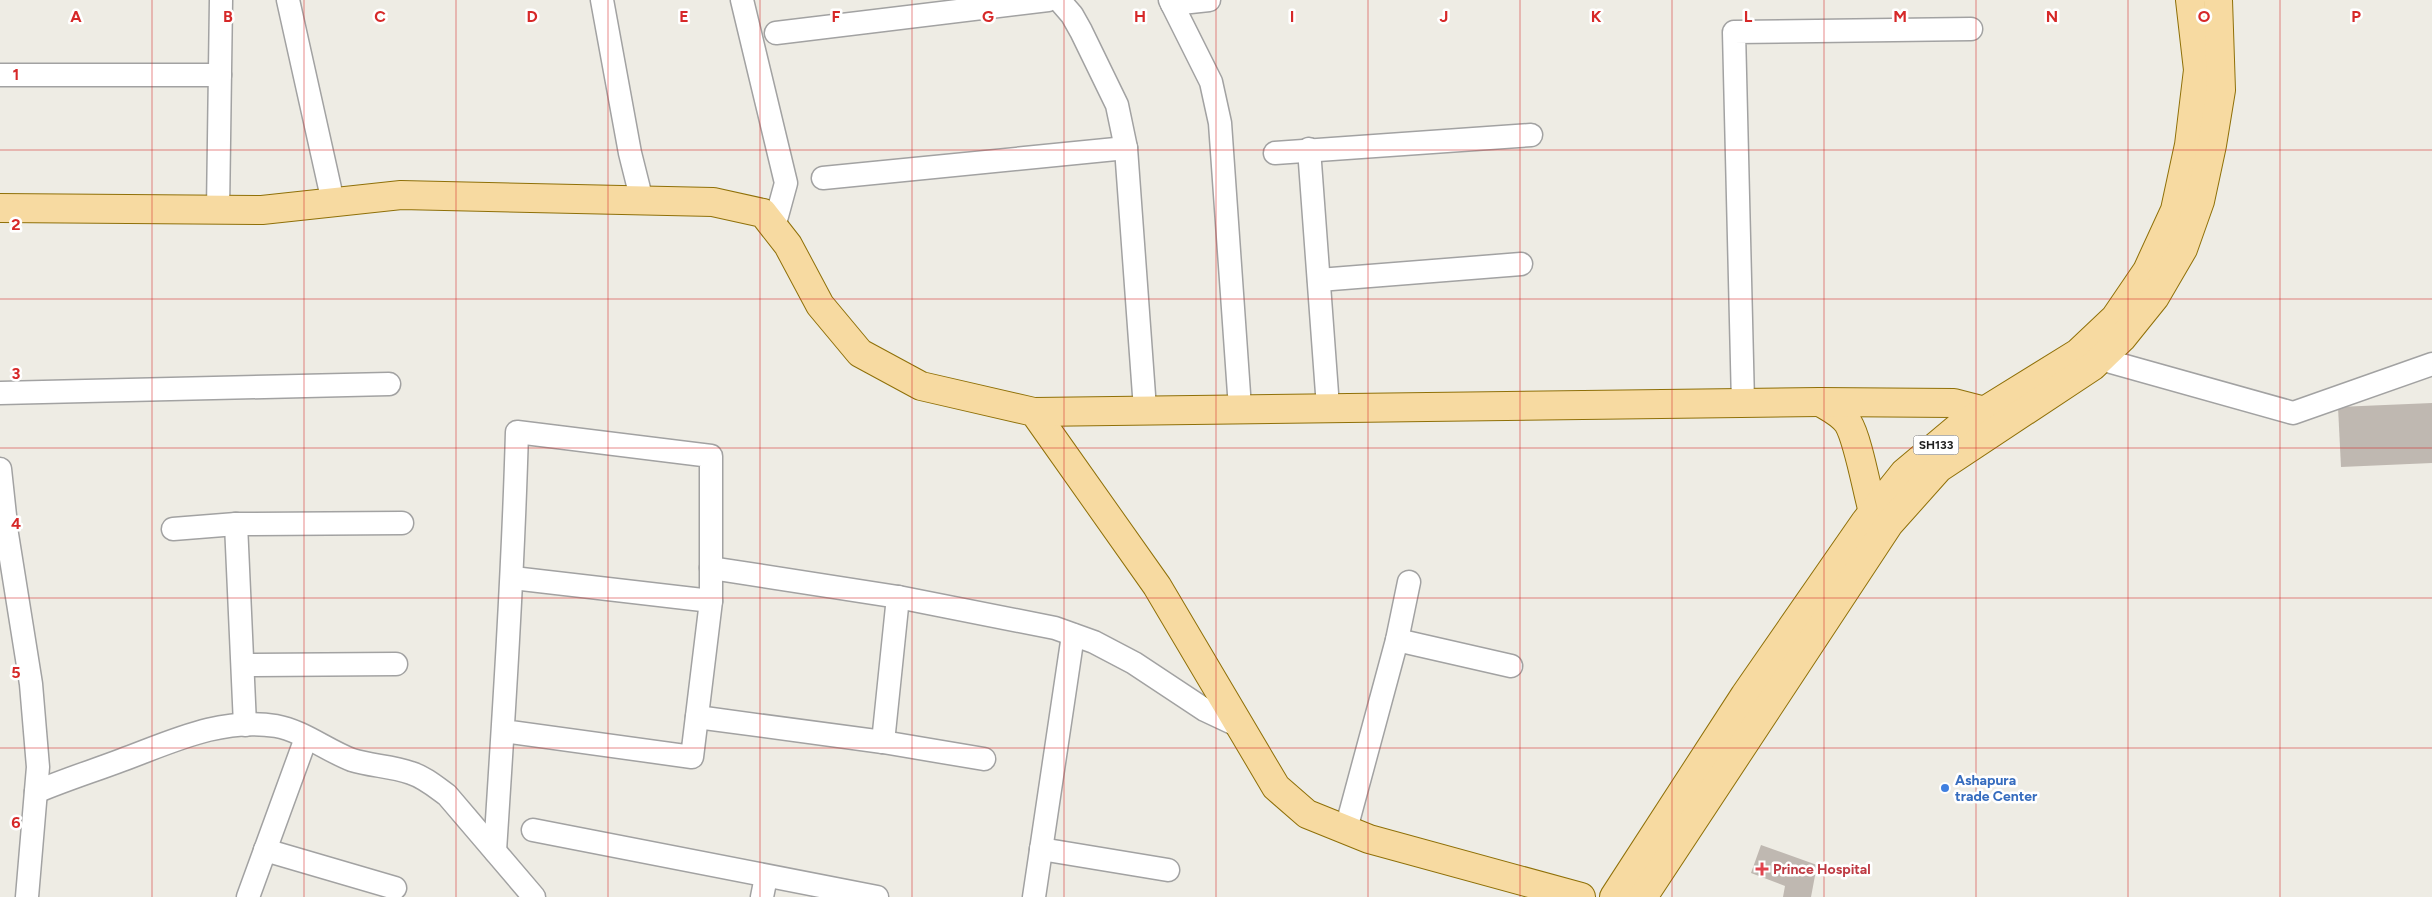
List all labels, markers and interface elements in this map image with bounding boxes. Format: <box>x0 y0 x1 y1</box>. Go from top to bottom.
text: A <box>70 7 82 26</box>
text: B <box>223 7 233 26</box>
text: C <box>374 7 386 26</box>
text: D <box>526 7 538 26</box>
text: E <box>679 7 689 26</box>
text: F <box>832 7 841 26</box>
text: G <box>982 7 994 26</box>
text: H <box>1134 7 1146 26</box>
text: I <box>1290 7 1294 26</box>
text: J <box>1440 7 1448 26</box>
text: K <box>1591 7 1602 26</box>
text: L <box>1744 7 1753 26</box>
text: M <box>1893 7 1907 26</box>
text: N <box>2046 7 2058 26</box>
text: O <box>2198 7 2211 26</box>
text: P <box>2351 7 2361 26</box>
text: 1 <box>13 65 19 84</box>
text: 2 <box>11 215 21 234</box>
text: 3 <box>12 364 21 383</box>
road number: SH133 <box>1914 436 1958 454</box>
text: 4 <box>11 514 21 533</box>
text: 5 <box>11 663 21 682</box>
place label: Ashapura trade Center <box>1955 772 2038 805</box>
marker: Ashapura trade Center <box>1939 782 1951 794</box>
text: 6 <box>11 813 21 832</box>
place label: Prince Hospital <box>1773 861 1871 878</box>
marker: Prince Hospital <box>1755 862 1769 876</box>

